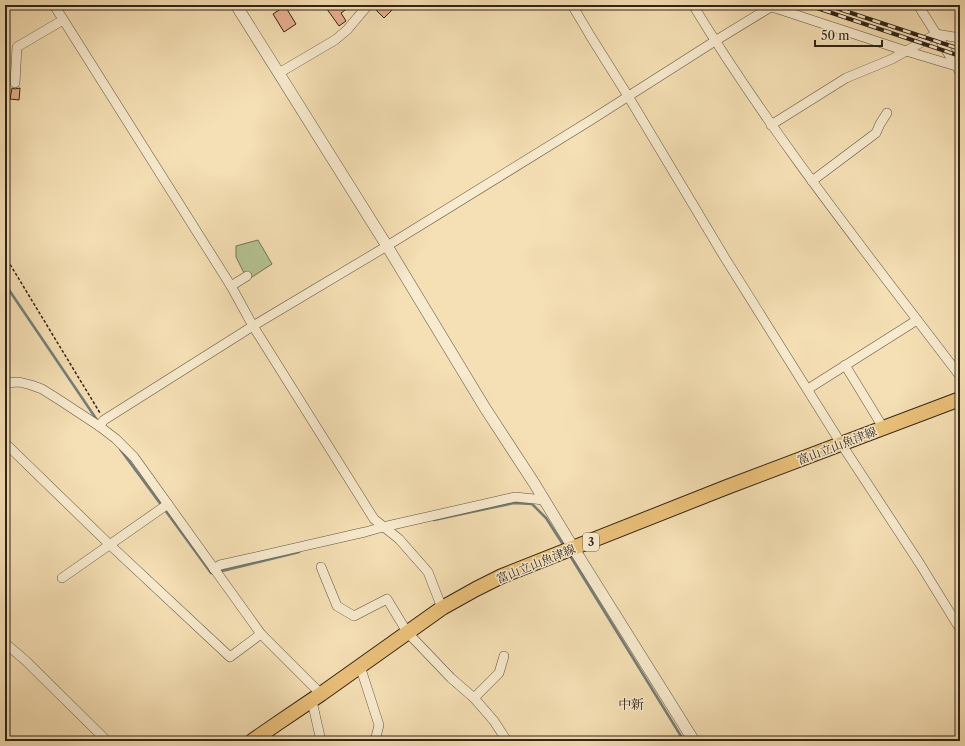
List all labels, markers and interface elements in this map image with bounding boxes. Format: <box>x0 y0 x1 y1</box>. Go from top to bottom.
scale bar <box>815 22 882 48</box>
text: 50 m <box>821 28 850 43</box>
street label: 富山立山魚津線 <box>795 423 879 468</box>
road number: 3 <box>583 533 599 551</box>
street label: 富山立山魚津線 <box>494 541 578 586</box>
district label: 中新 <box>618 696 644 712</box>

